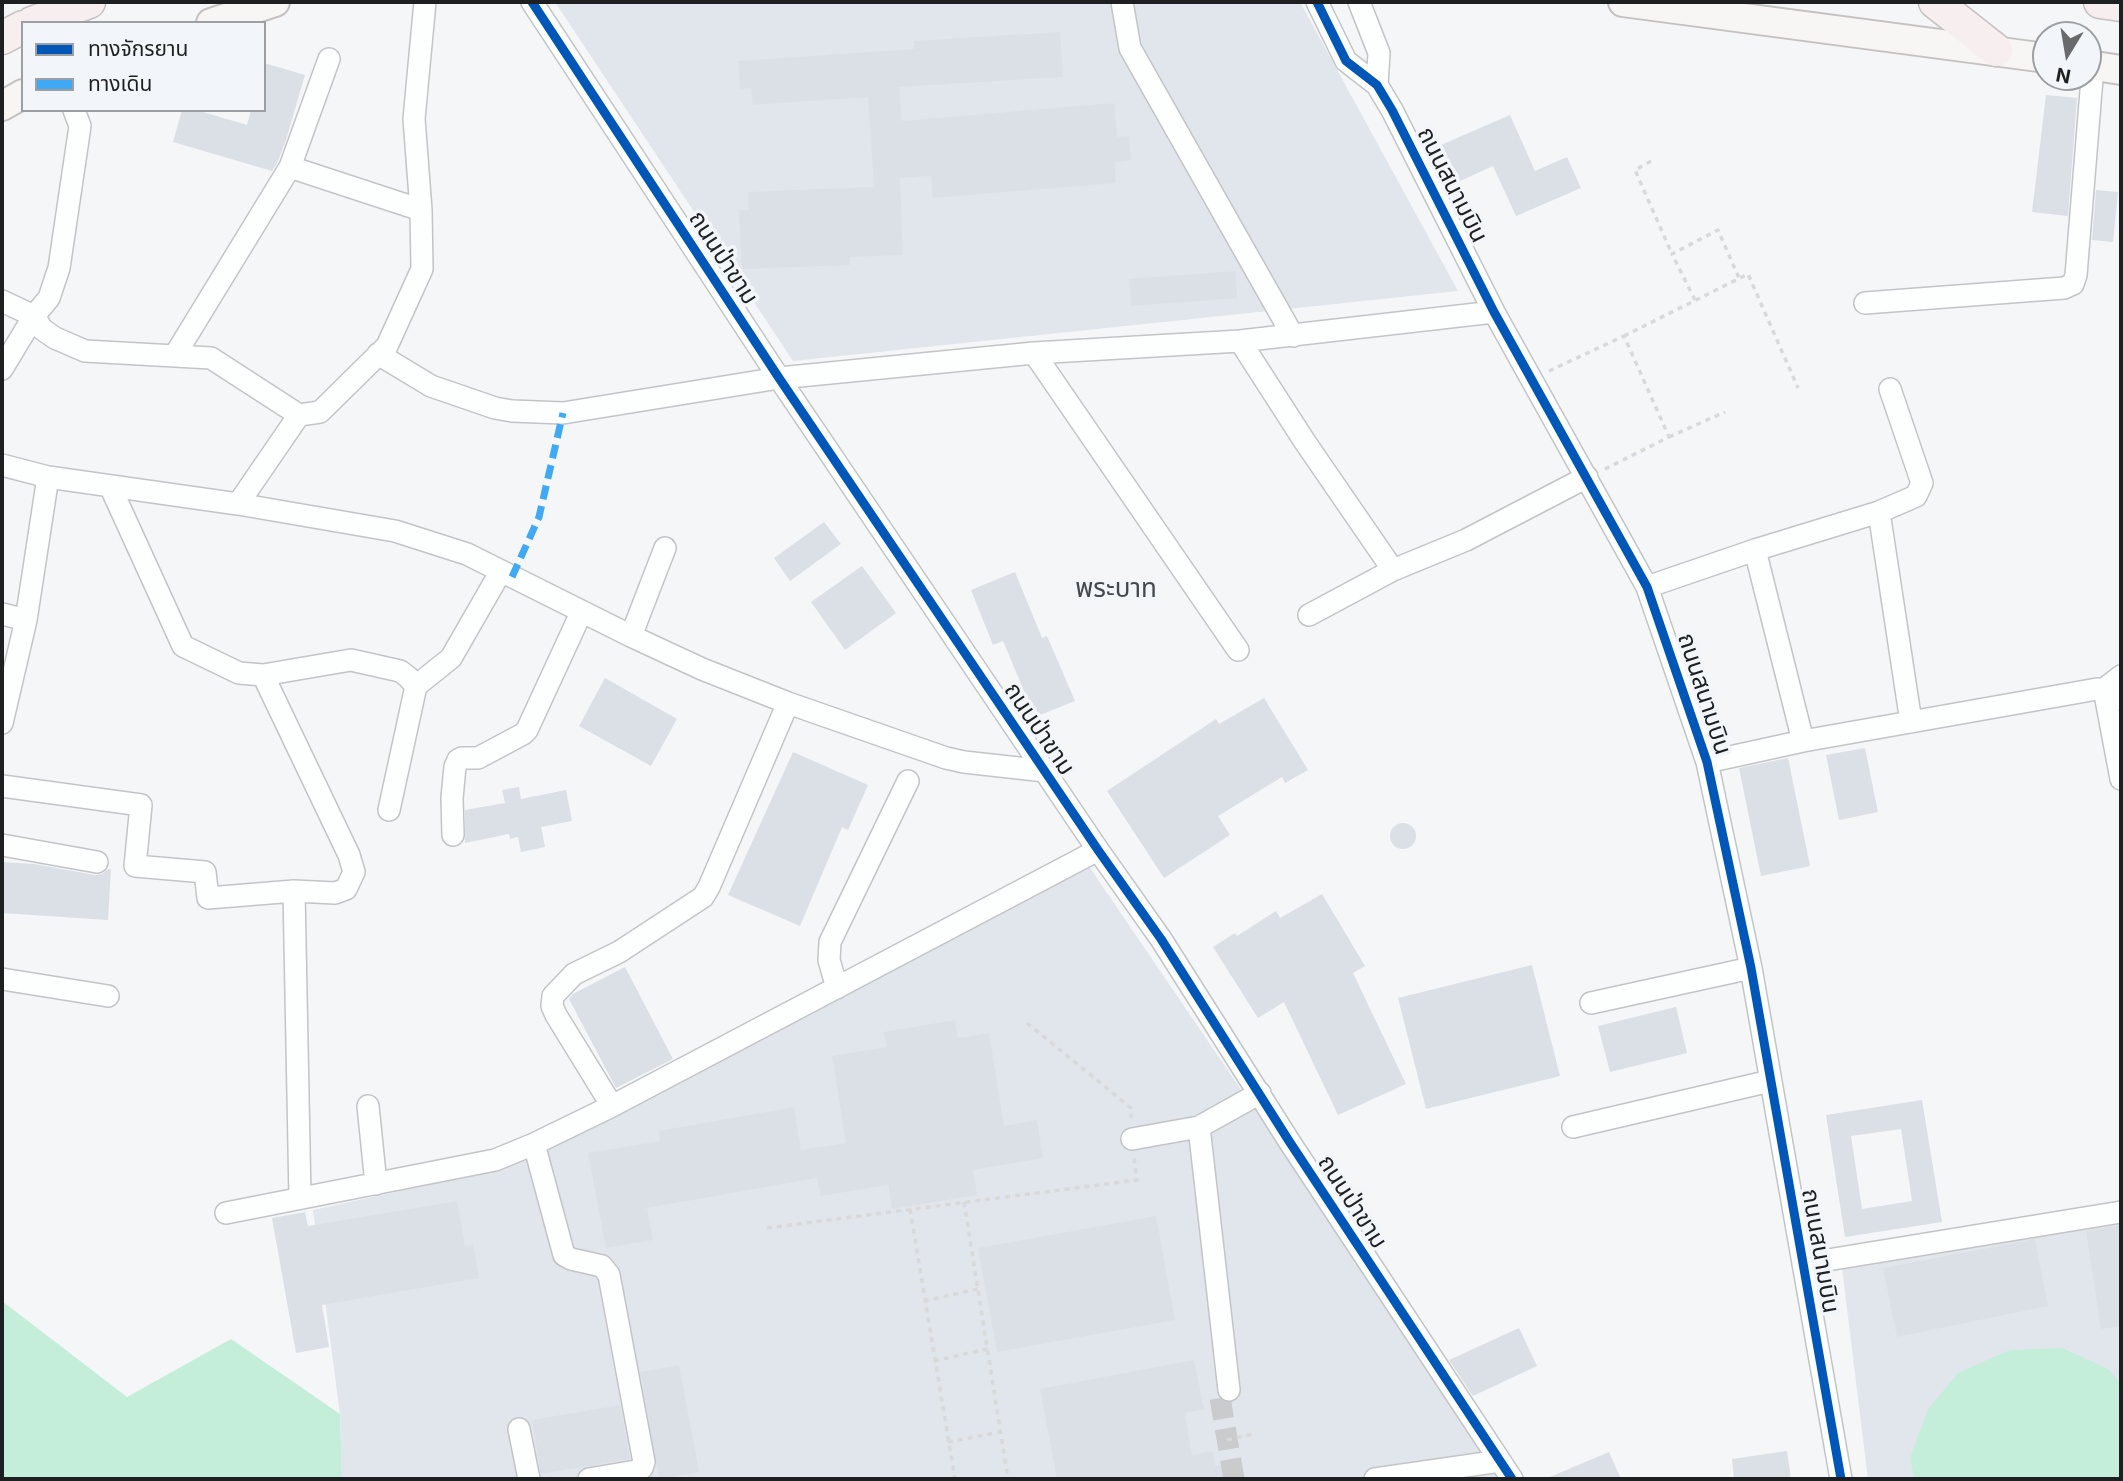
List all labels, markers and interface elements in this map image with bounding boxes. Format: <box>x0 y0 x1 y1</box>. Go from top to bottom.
legend <box>21 21 266 112</box>
north arrow <box>2032 21 2102 91</box>
text: ทางจักรยาน <box>88 36 189 61</box>
text: N <box>2054 62 2073 88</box>
text: ทางเดิน <box>88 71 152 96</box>
street label: ถนนสนามบิน <box>1411 122 1493 248</box>
street label: ถนนป่าขาม <box>682 206 764 310</box>
district label: พระบาท <box>1075 573 1157 605</box>
street label: ถนนสนามบิน <box>1671 630 1737 758</box>
street label: ถนนป่าขาม <box>997 677 1081 781</box>
street label: ถนนป่าขาม <box>1311 1150 1393 1254</box>
street label: ถนนสนามบิน <box>1795 1186 1845 1316</box>

